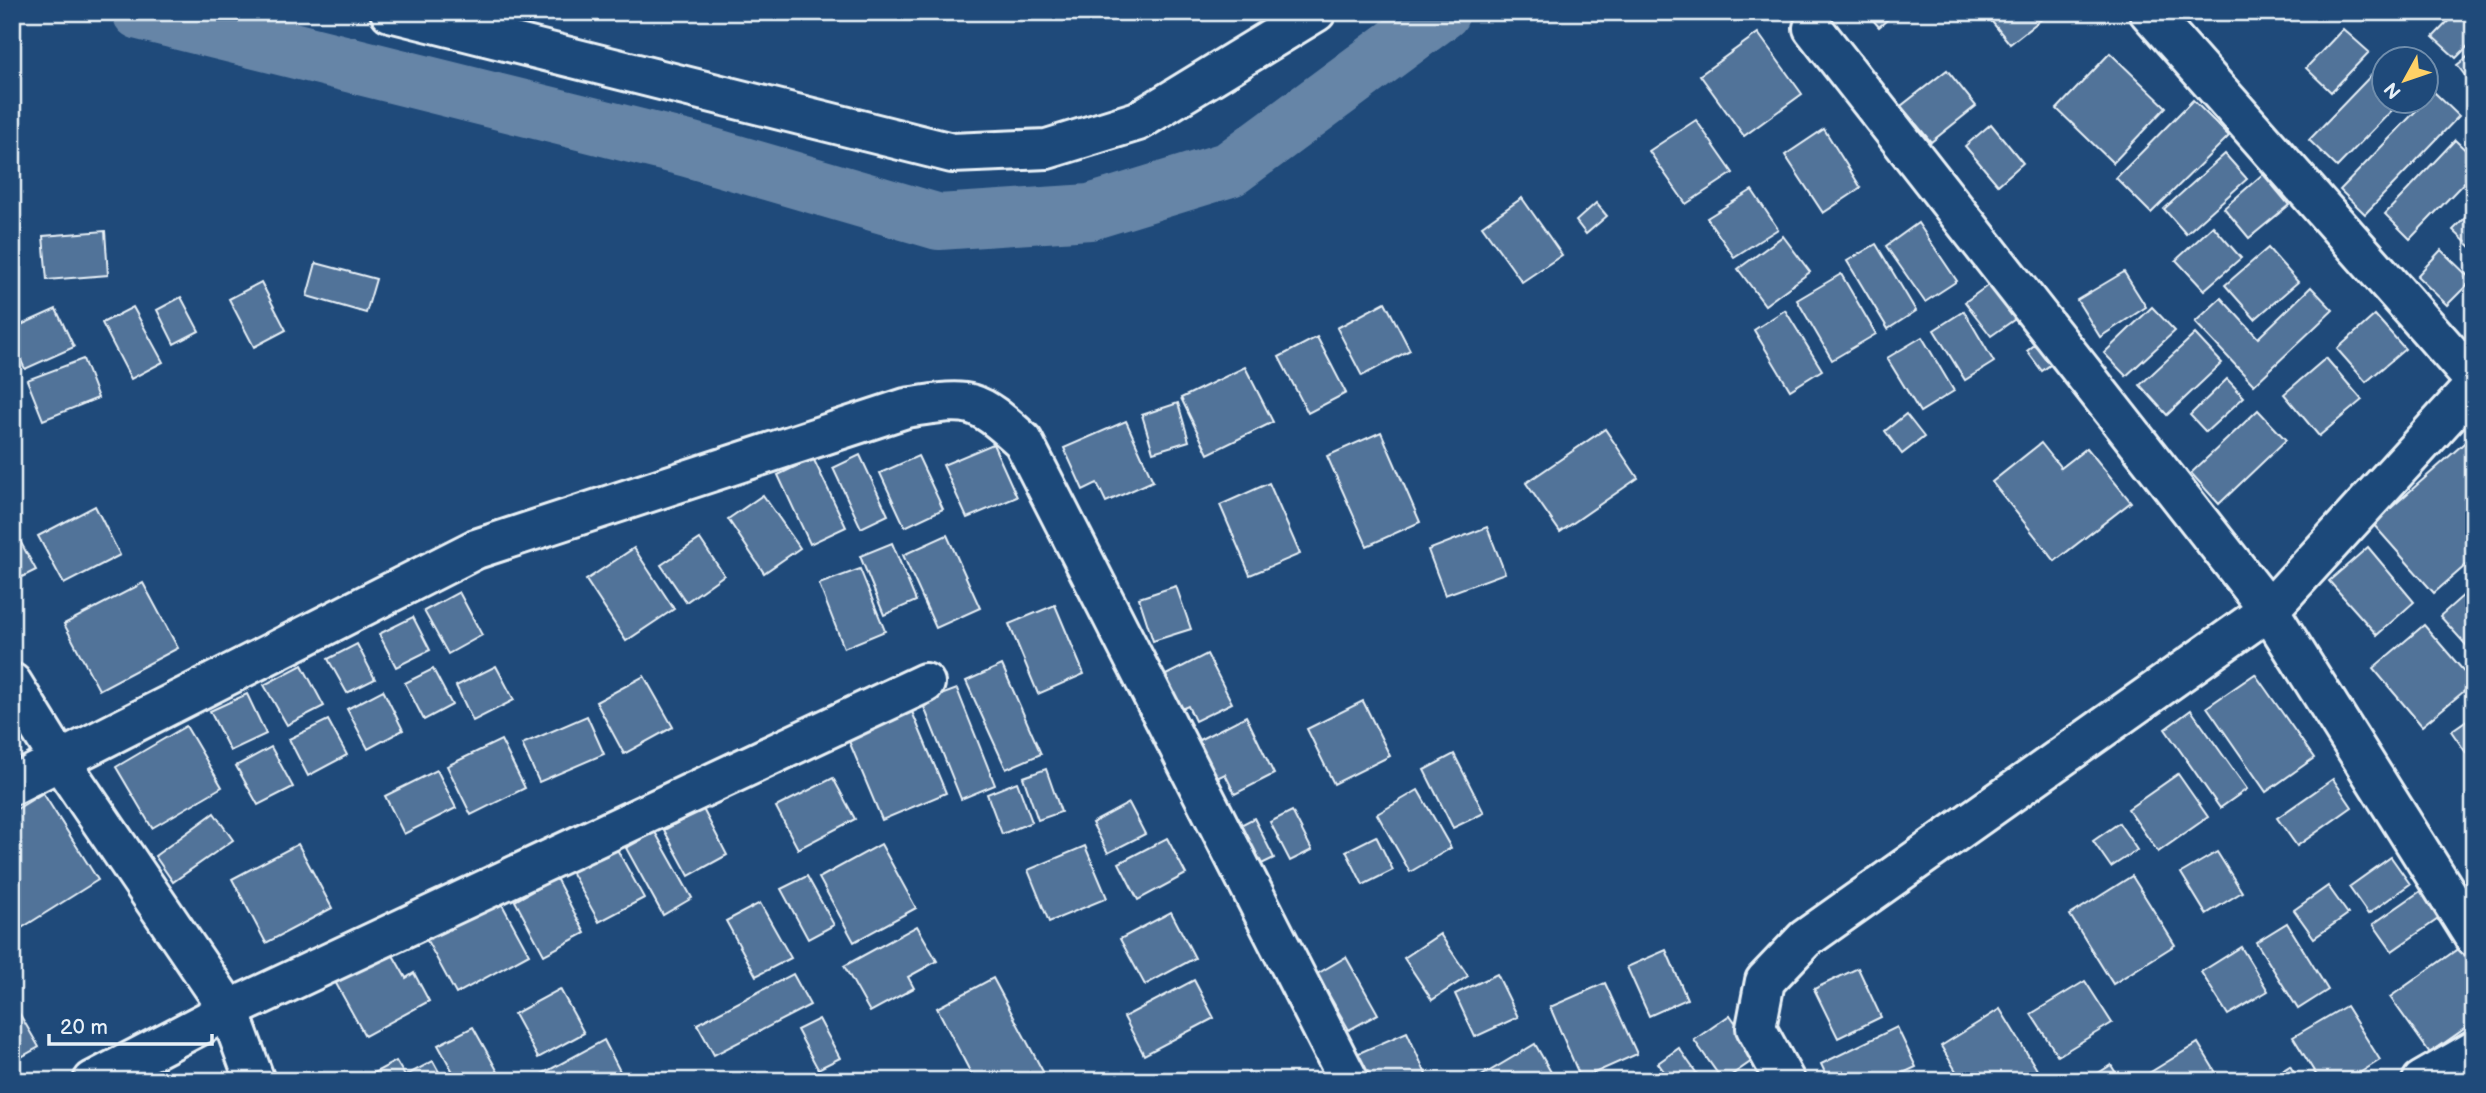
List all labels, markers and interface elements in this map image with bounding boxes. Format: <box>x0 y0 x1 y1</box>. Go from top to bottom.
north arrow <box>2370 46 2440 116</box>
text: N <box>2380 77 2407 103</box>
scale bar <box>49 1002 212 1046</box>
text: 20 m <box>60 1015 108 1040</box>

